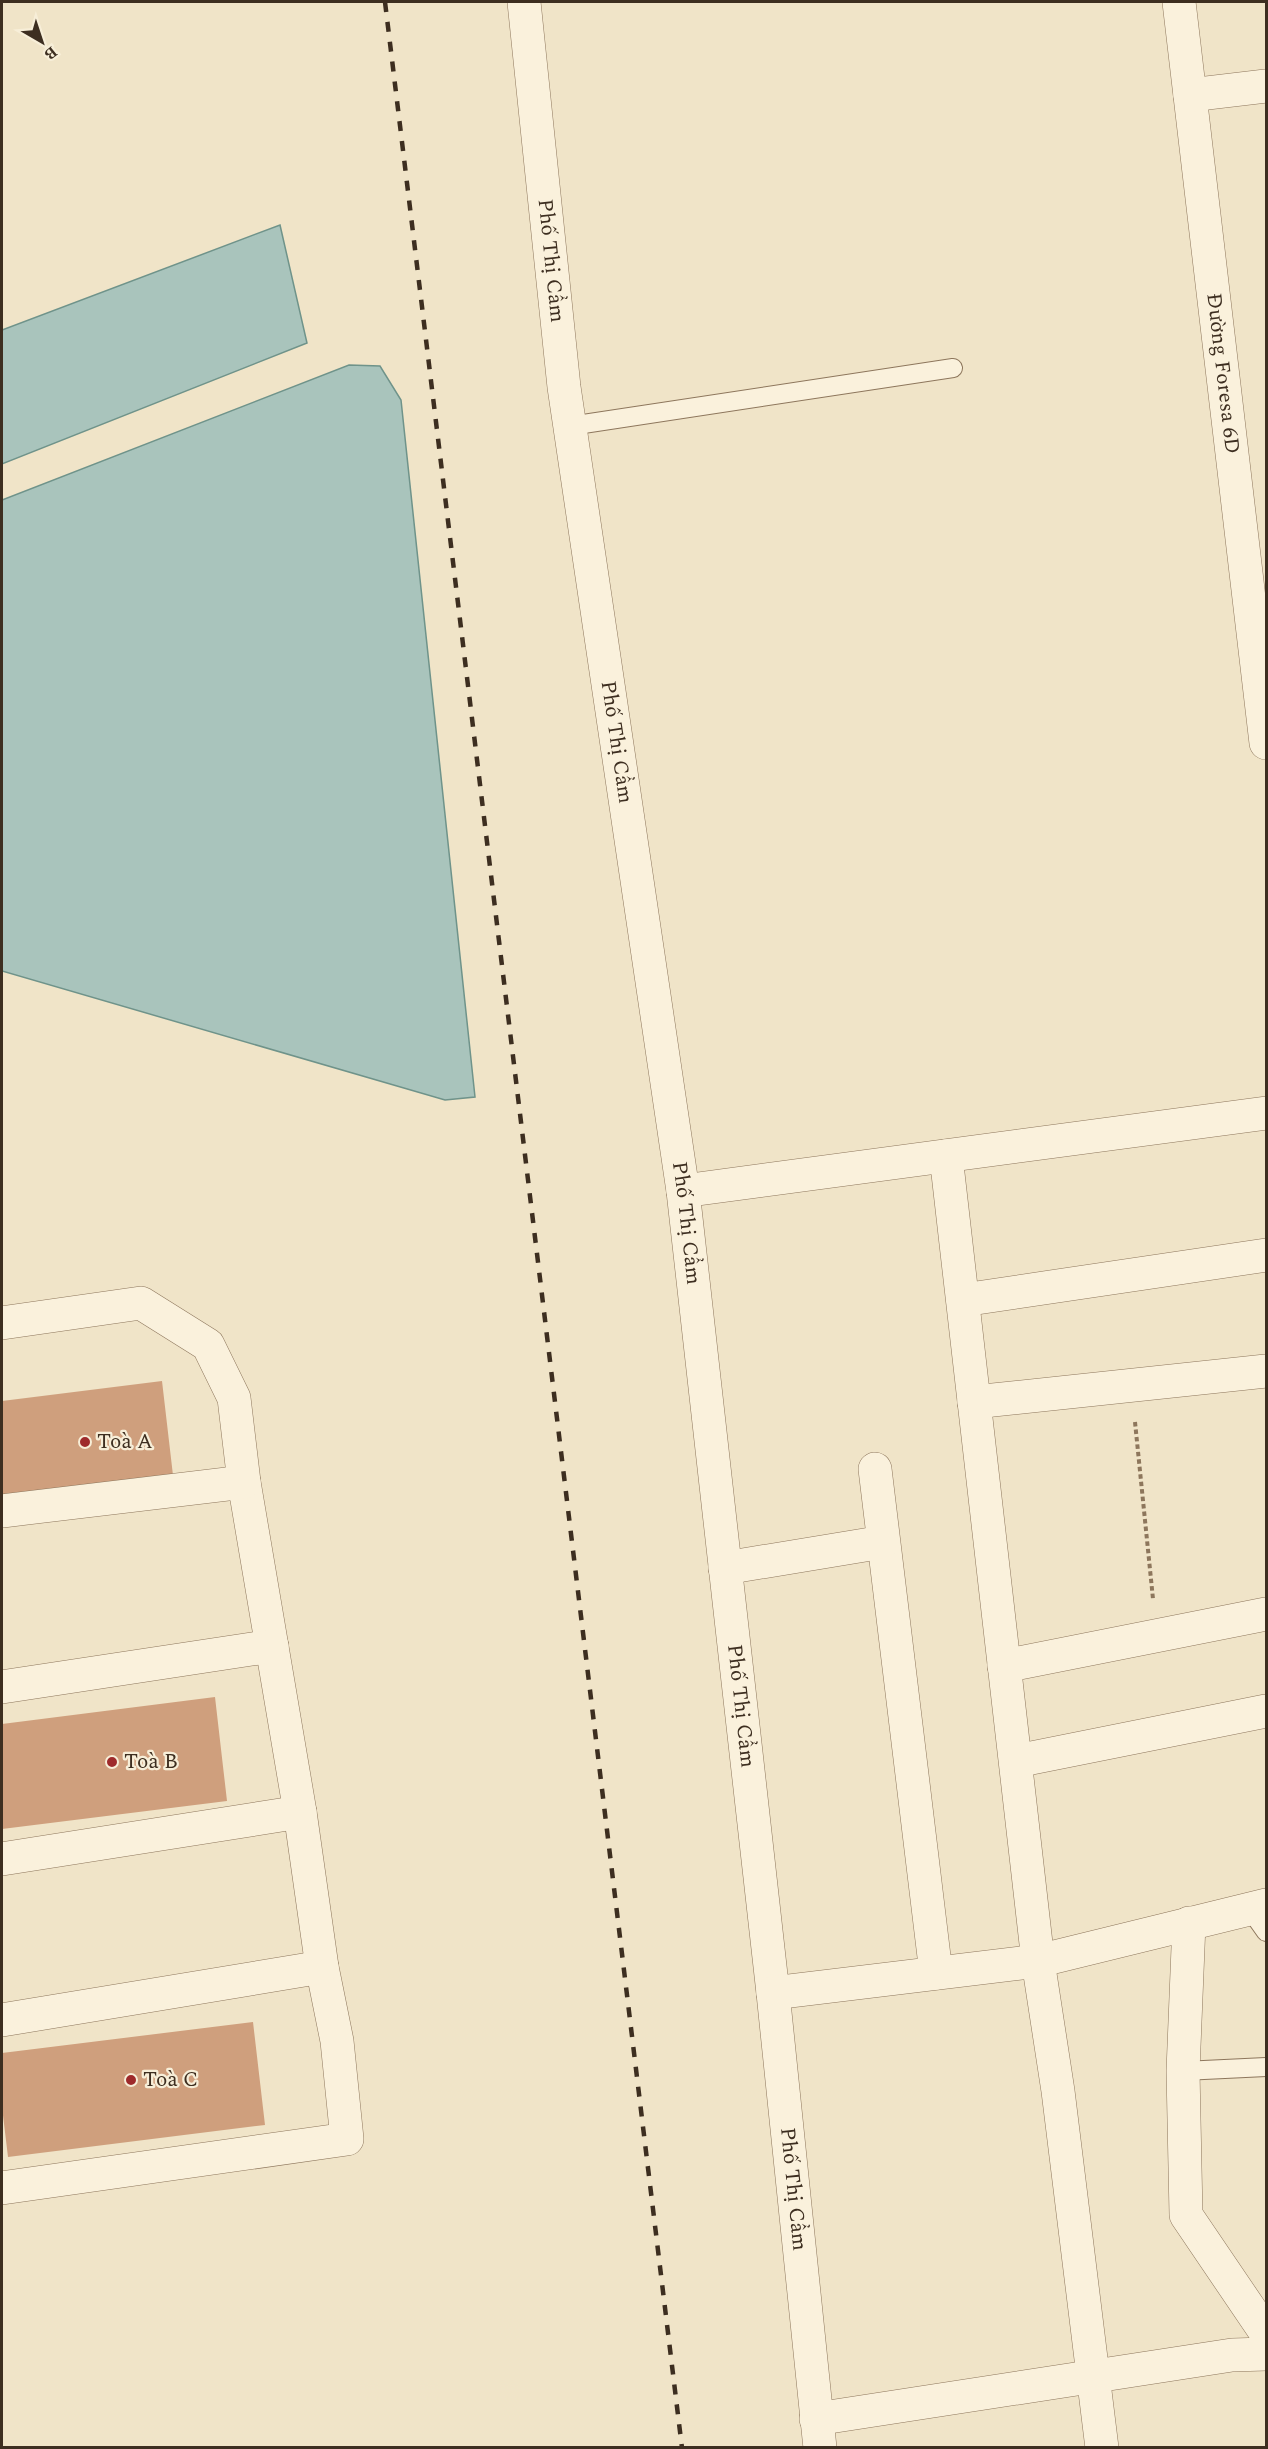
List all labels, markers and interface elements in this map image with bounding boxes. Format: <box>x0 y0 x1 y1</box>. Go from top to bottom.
north arrow <box>12 12 72 72</box>
text: B <box>39 40 63 66</box>
street label: Phố Thị Cẩm <box>529 197 573 324</box>
street label: Đường Foresa 6D <box>1197 291 1248 456</box>
street label: Phố Thị Cẩm <box>592 678 641 806</box>
street label: Phố Thị Cẩm <box>663 1159 709 1286</box>
place label: Toà A <box>97 1426 153 1458</box>
marker: Toà A <box>78 1435 92 1449</box>
street label: Phố Thị Cẩm <box>718 1643 764 1769</box>
place label: Toà B <box>124 1746 178 1778</box>
marker: Toà B <box>105 1755 119 1769</box>
place label: Toà C <box>143 2064 198 2096</box>
marker: Toà C <box>124 2073 138 2087</box>
street label: Phố Thị Cẩm <box>771 2126 816 2252</box>

